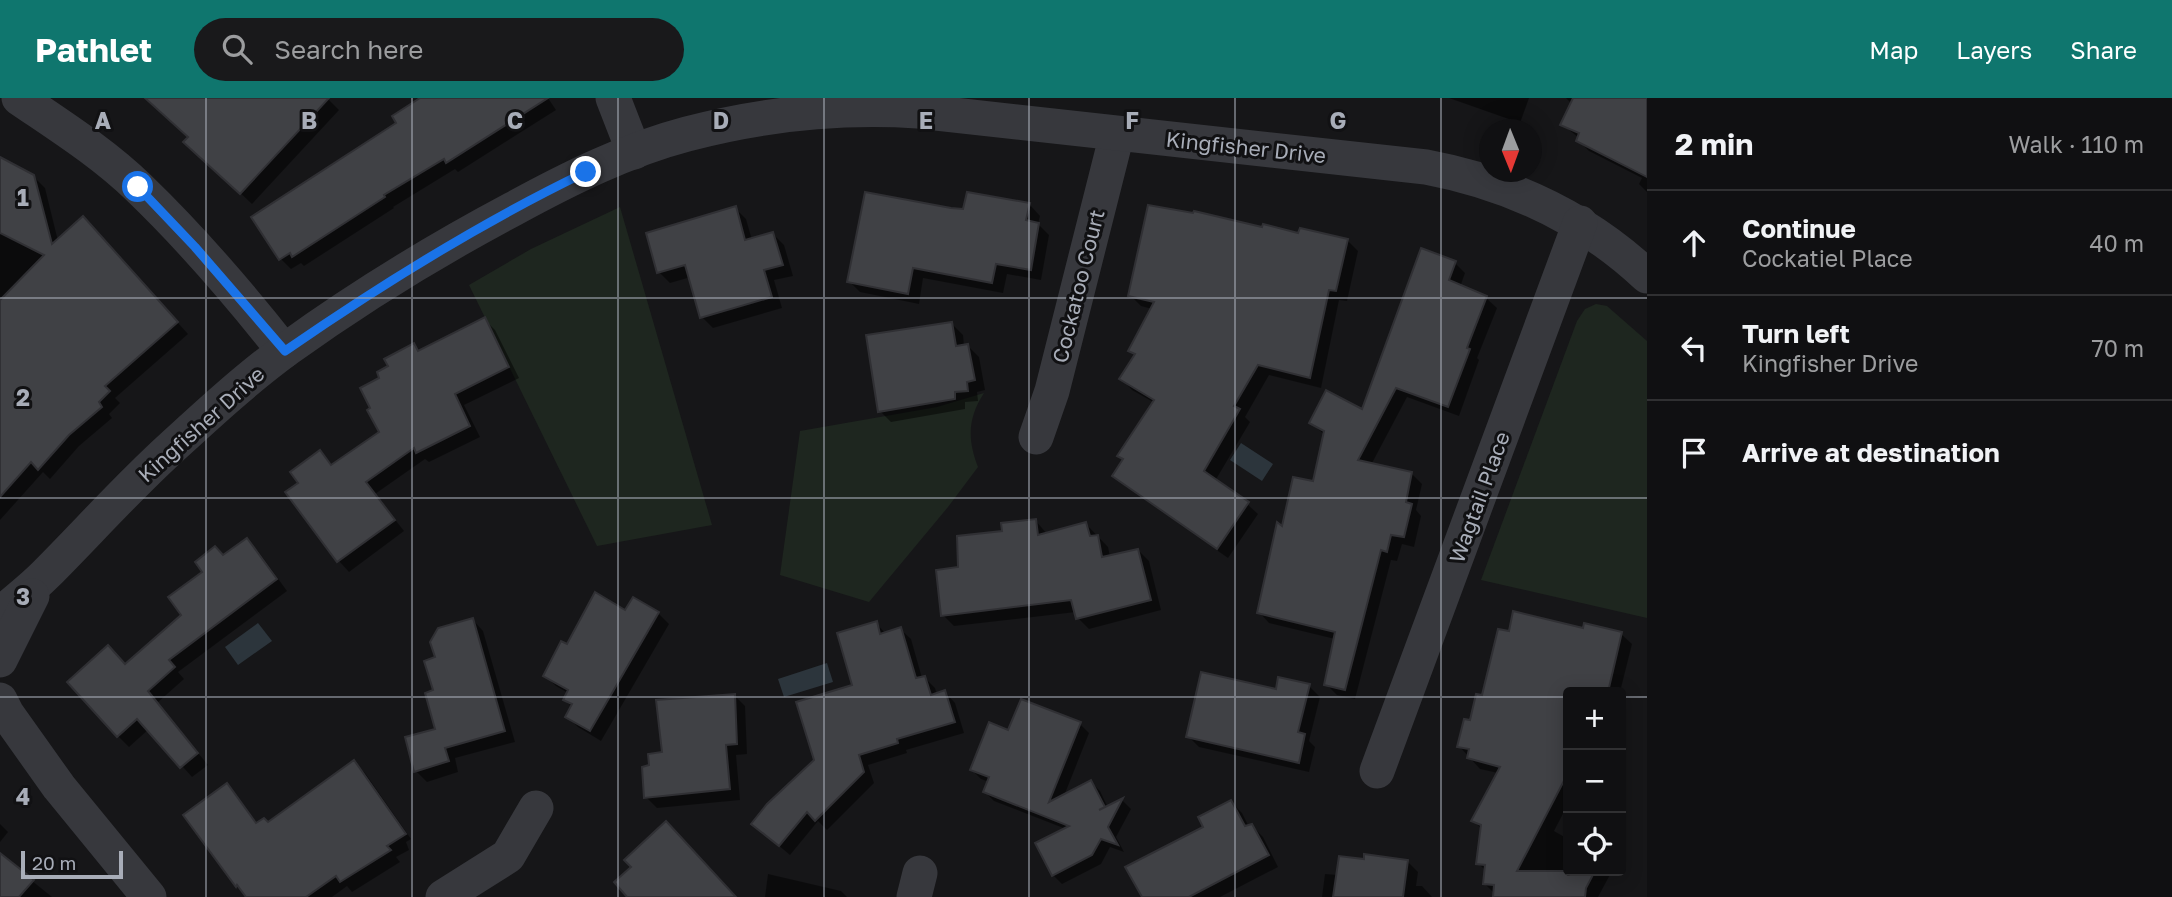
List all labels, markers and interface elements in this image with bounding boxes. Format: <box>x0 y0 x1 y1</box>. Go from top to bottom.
search box <box>194 18 684 81</box>
text: Pathlet <box>35 30 152 69</box>
icon: search <box>218 30 256 68</box>
text: Search here <box>274 34 423 65</box>
text: Map <box>1869 35 1918 64</box>
text: Layers <box>1956 35 2032 64</box>
text: Share <box>2070 35 2137 64</box>
text: A <box>95 106 112 134</box>
text: B <box>301 106 317 134</box>
text: C <box>507 106 523 134</box>
text: D <box>713 106 729 134</box>
text: E <box>919 106 933 134</box>
text: F <box>1125 106 1139 134</box>
text: G <box>1330 106 1346 134</box>
north arrow <box>1479 119 1542 182</box>
street label: Kingfisher Drive <box>1165 126 1327 168</box>
text: 2 min <box>1675 126 1753 162</box>
text: Walk · 110 m <box>2008 130 2144 158</box>
route end <box>570 156 601 187</box>
route start <box>122 171 153 202</box>
text: 1 <box>17 183 29 211</box>
street label: Cockatoo Court <box>1046 207 1110 365</box>
text: Continue <box>1742 213 1856 244</box>
icon: ahead <box>1675 224 1713 262</box>
text: 40 m <box>2090 229 2144 257</box>
text: Cockatiel Place <box>1742 244 1913 272</box>
text: Turn left <box>1742 318 1850 349</box>
icon: left <box>1675 329 1713 367</box>
text: 70 m <box>2091 334 2144 362</box>
text: Kingfisher Drive <box>1742 349 1918 377</box>
street label: Kingfisher Drive <box>132 360 270 488</box>
text: 2 <box>16 383 30 411</box>
street label: Wagtail Place <box>1443 428 1515 566</box>
icon: arrive <box>1675 434 1713 472</box>
text: Arrive at destination <box>1742 437 2000 468</box>
text: 3 <box>16 582 30 610</box>
map controls <box>1563 687 1626 876</box>
button: + <box>1563 687 1626 750</box>
button: − <box>1563 750 1626 813</box>
text: 4 <box>16 782 30 810</box>
button: locate <box>1563 813 1626 876</box>
scale bar <box>21 848 122 880</box>
text: 20 m <box>32 851 76 874</box>

